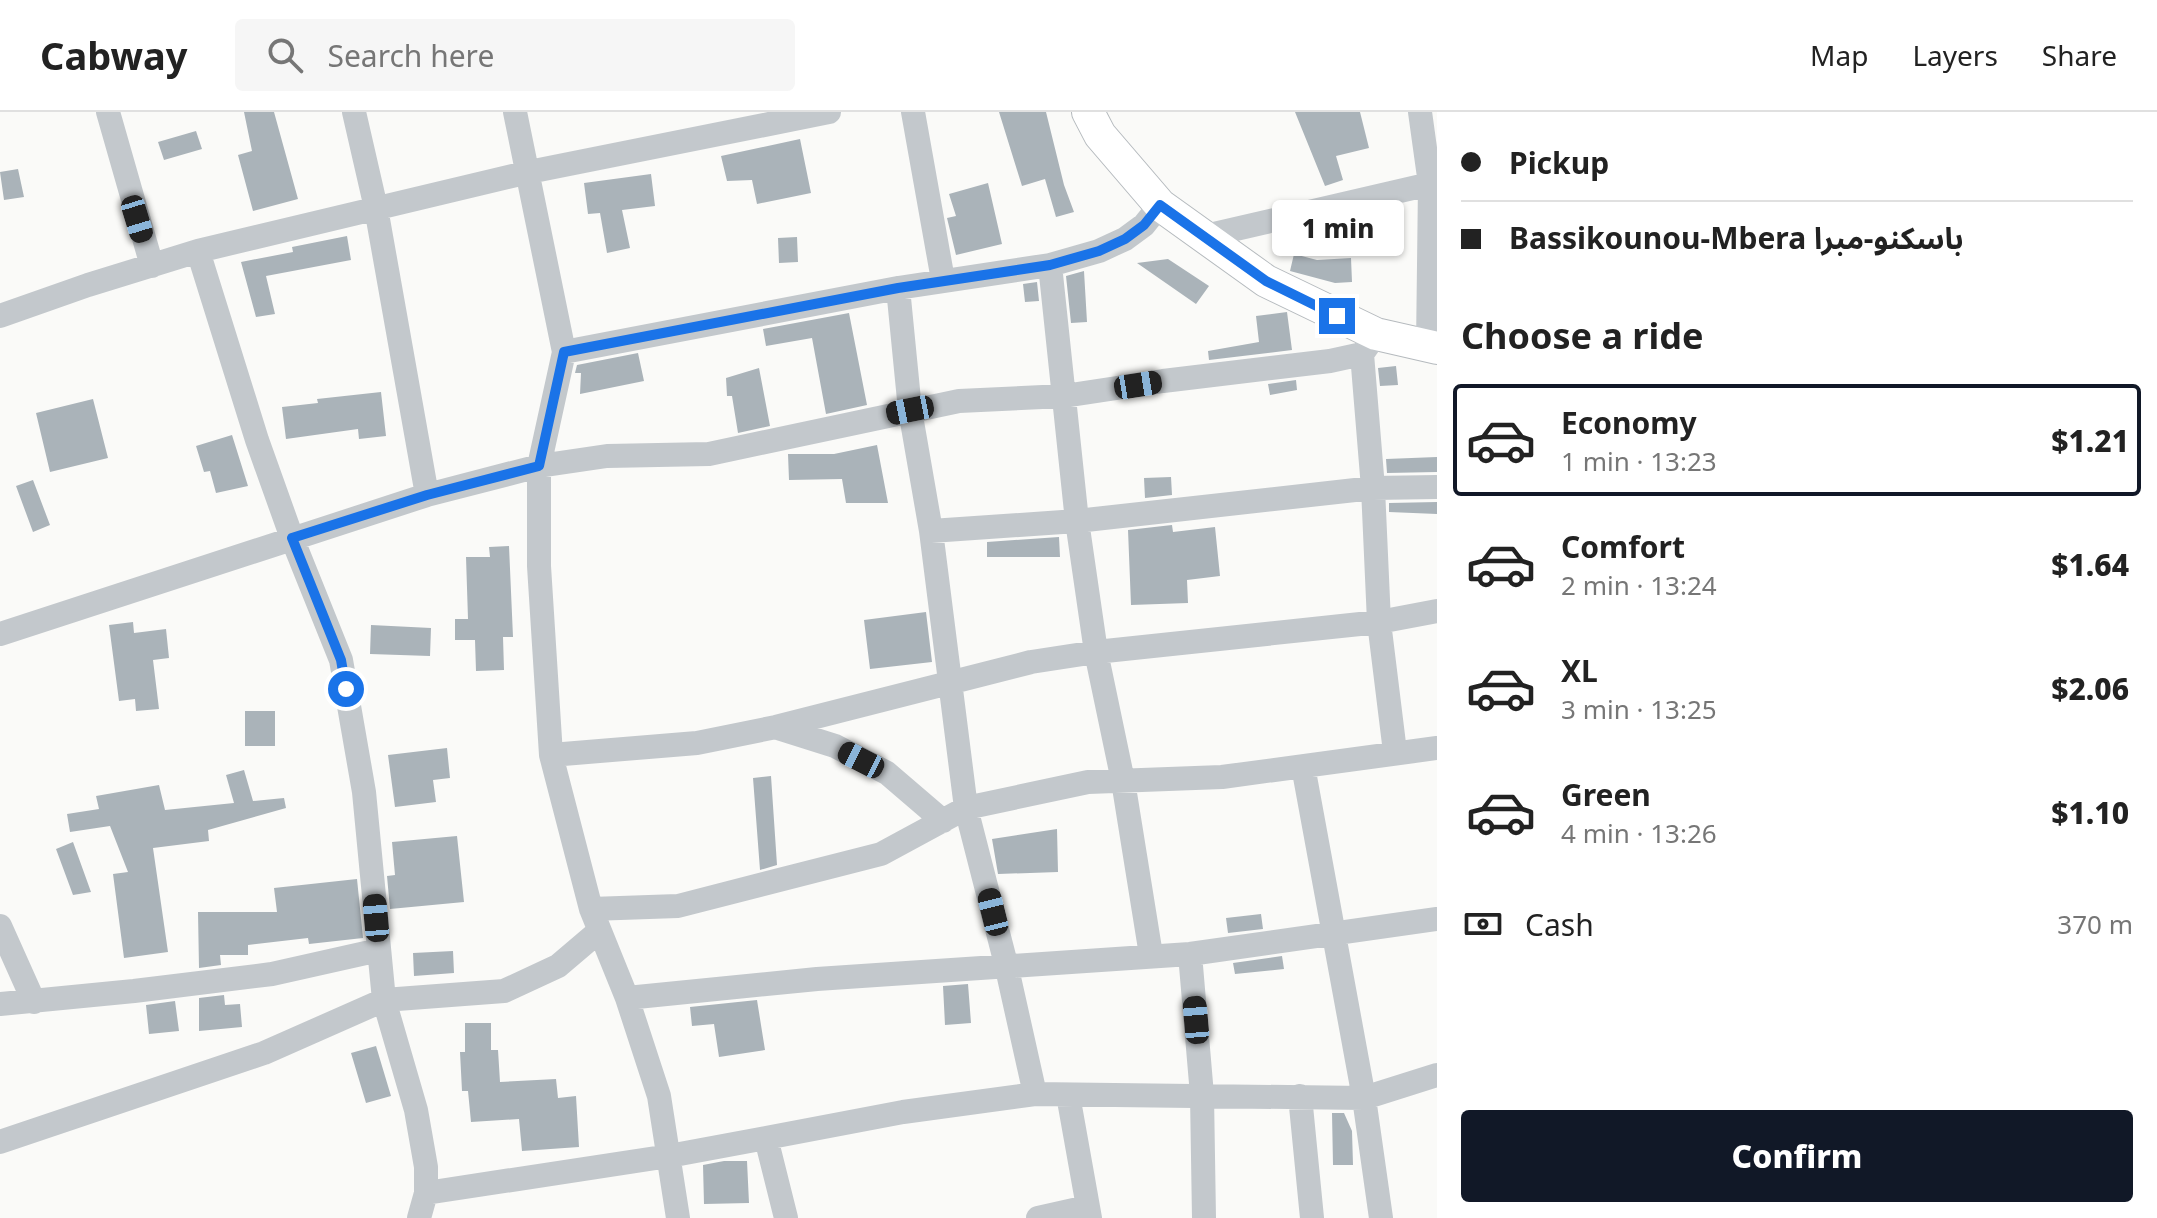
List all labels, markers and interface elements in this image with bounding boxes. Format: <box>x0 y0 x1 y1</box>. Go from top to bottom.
search box <box>235 19 795 91</box>
text: Cabway <box>40 29 187 81</box>
icon: search <box>263 33 307 77</box>
text: Search here <box>327 35 494 76</box>
text: Map <box>1810 36 1868 74</box>
text: Layers <box>1912 36 1998 74</box>
text: Share <box>2042 36 2117 74</box>
text: Pickup <box>1509 142 1609 183</box>
car <box>119 193 155 245</box>
callout: 1 min <box>1271 200 1403 256</box>
text: 1 min <box>1302 210 1374 246</box>
text: Bassikounou-Mbera باسكنو-مبرا <box>1509 217 1964 258</box>
route end <box>1319 298 1355 334</box>
text: Choose a ride <box>1461 311 1703 360</box>
car <box>1112 369 1164 401</box>
car <box>884 394 936 426</box>
text: Economy <box>1561 402 1697 443</box>
icon: car <box>1465 404 1537 476</box>
text: $1.21 <box>2051 420 2129 461</box>
text: 1 min · 13:23 <box>1561 443 1717 479</box>
text: Comfort <box>1561 526 1685 567</box>
icon: car <box>1465 528 1537 600</box>
text: $1.64 <box>2051 544 2129 585</box>
text: 2 min · 13:24 <box>1561 567 1717 603</box>
text: XL <box>1561 650 1598 691</box>
icon: car <box>1465 652 1537 724</box>
text: $2.06 <box>2051 668 2129 709</box>
route start <box>328 671 364 707</box>
text: 3 min · 13:25 <box>1561 691 1717 727</box>
car <box>834 738 888 782</box>
text: Green <box>1561 774 1651 815</box>
icon: car <box>1465 776 1537 848</box>
text: $1.10 <box>2051 792 2129 833</box>
text: 4 min · 13:26 <box>1561 815 1717 851</box>
car <box>976 886 1010 938</box>
car <box>362 893 390 943</box>
icon: cash <box>1461 902 1505 946</box>
text: Cash <box>1525 904 1594 945</box>
text: 370 m <box>2057 906 2133 942</box>
car <box>1182 995 1210 1045</box>
button: Confirm <box>1461 1110 2133 1202</box>

